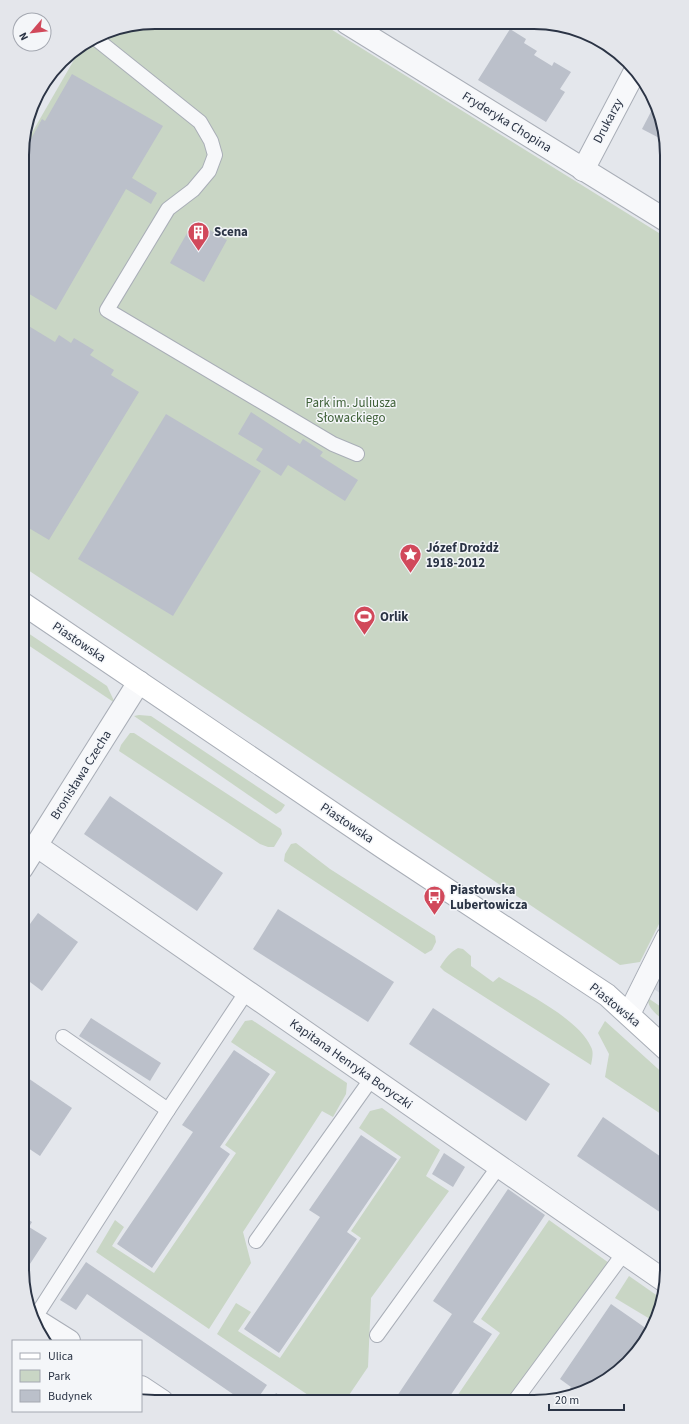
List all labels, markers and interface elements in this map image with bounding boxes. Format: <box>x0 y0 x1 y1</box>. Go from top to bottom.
north arrow <box>12 12 52 52</box>
text: N <box>15 30 32 43</box>
street label: Fryderyka Chopina <box>459 87 555 157</box>
street label: Drukarzy <box>589 95 627 147</box>
building icon: Scena <box>186 219 212 252</box>
place label: Scena <box>214 223 248 241</box>
park label: Park im. Juliusza Słowackiego <box>306 394 396 427</box>
place label: Józef Drożdż 1918-2012 <box>426 539 499 572</box>
place icon: Józef Drożdż 1918-2012 <box>397 542 423 575</box>
sports icon: Orlik <box>352 604 378 637</box>
place label: Orlik <box>380 608 409 626</box>
street label: Piastowska <box>49 617 109 667</box>
street label: Bronisława Czecha <box>46 727 116 823</box>
street label: Piastowska <box>317 798 377 848</box>
place label: Piastowska Lubertowicza <box>450 881 528 914</box>
bus stop icon: Piastowska Lubertowicza <box>422 884 448 917</box>
street label: Piastowska <box>586 979 644 1031</box>
street label: Kapitana Henryka Boryczki <box>286 1015 416 1113</box>
legend <box>12 1340 142 1412</box>
text: Ulica <box>48 1348 73 1365</box>
text: Park <box>48 1368 70 1385</box>
scale bar <box>549 1386 624 1412</box>
text: Budynek <box>48 1388 92 1405</box>
text: 20 m <box>555 1392 579 1409</box>

